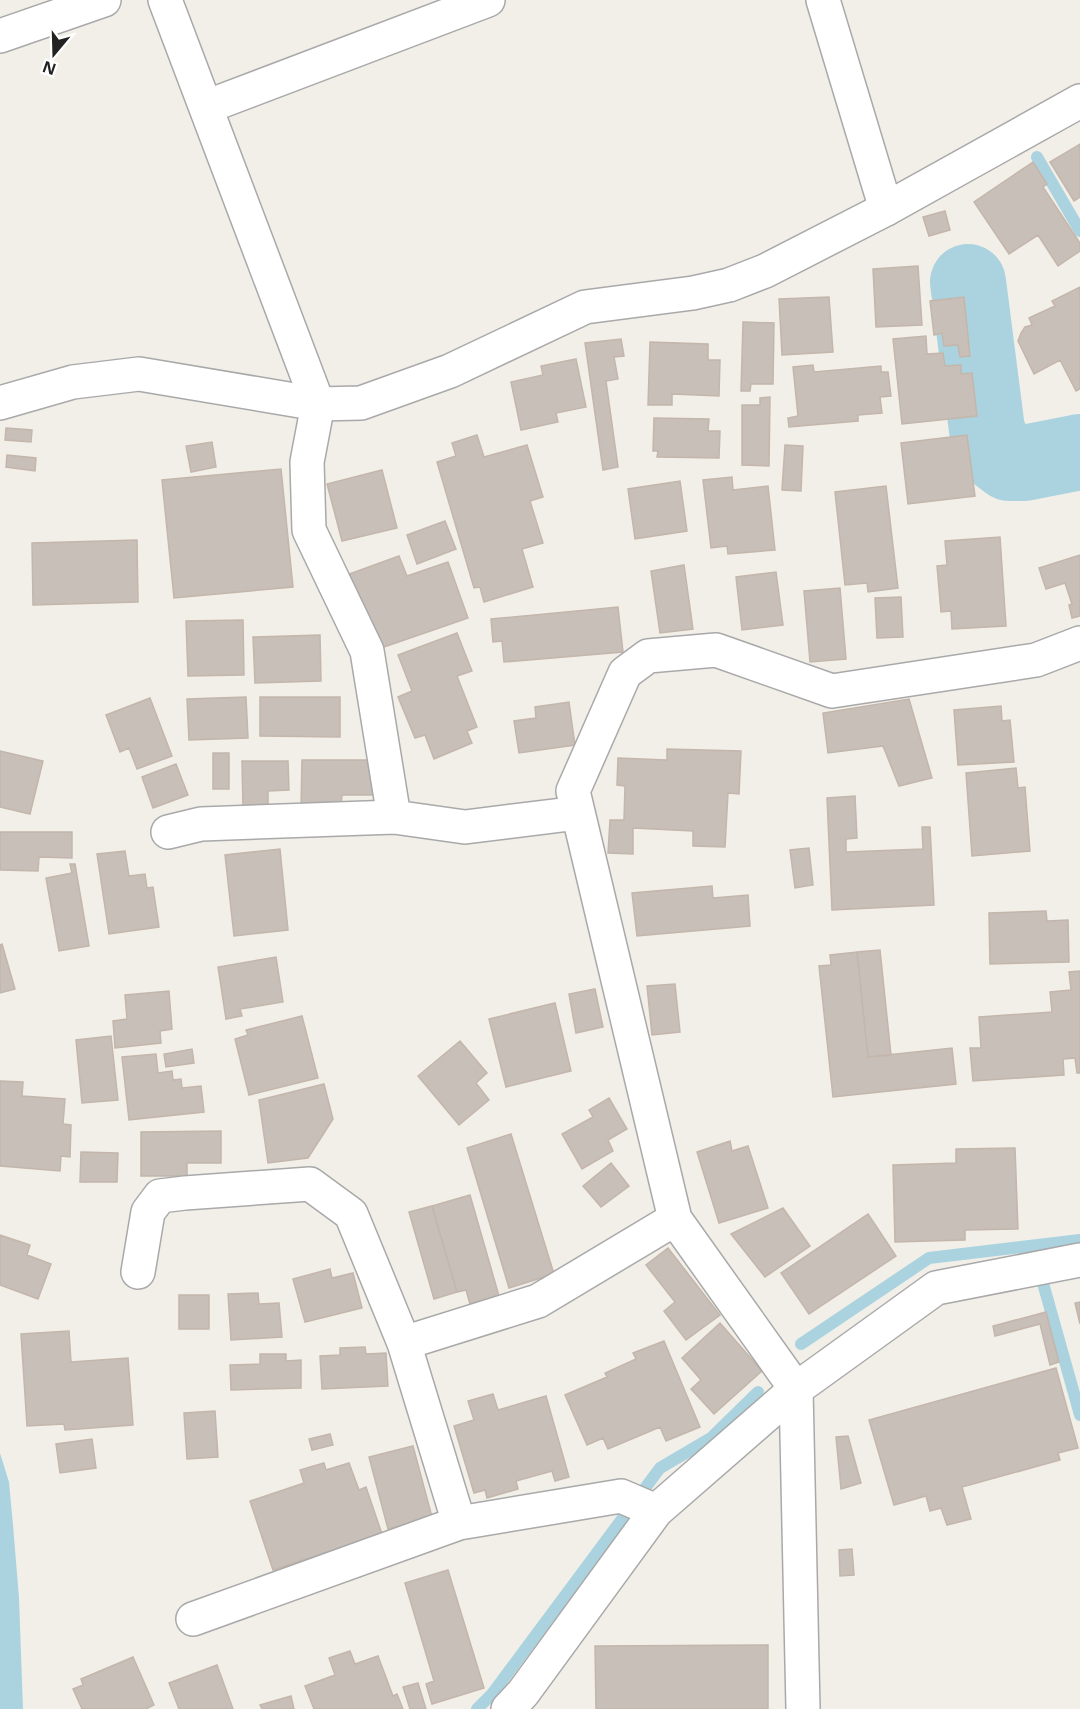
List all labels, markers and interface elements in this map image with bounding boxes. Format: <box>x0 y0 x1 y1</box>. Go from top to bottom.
north arrow <box>24 24 84 84</box>
text: N <box>39 56 59 81</box>

